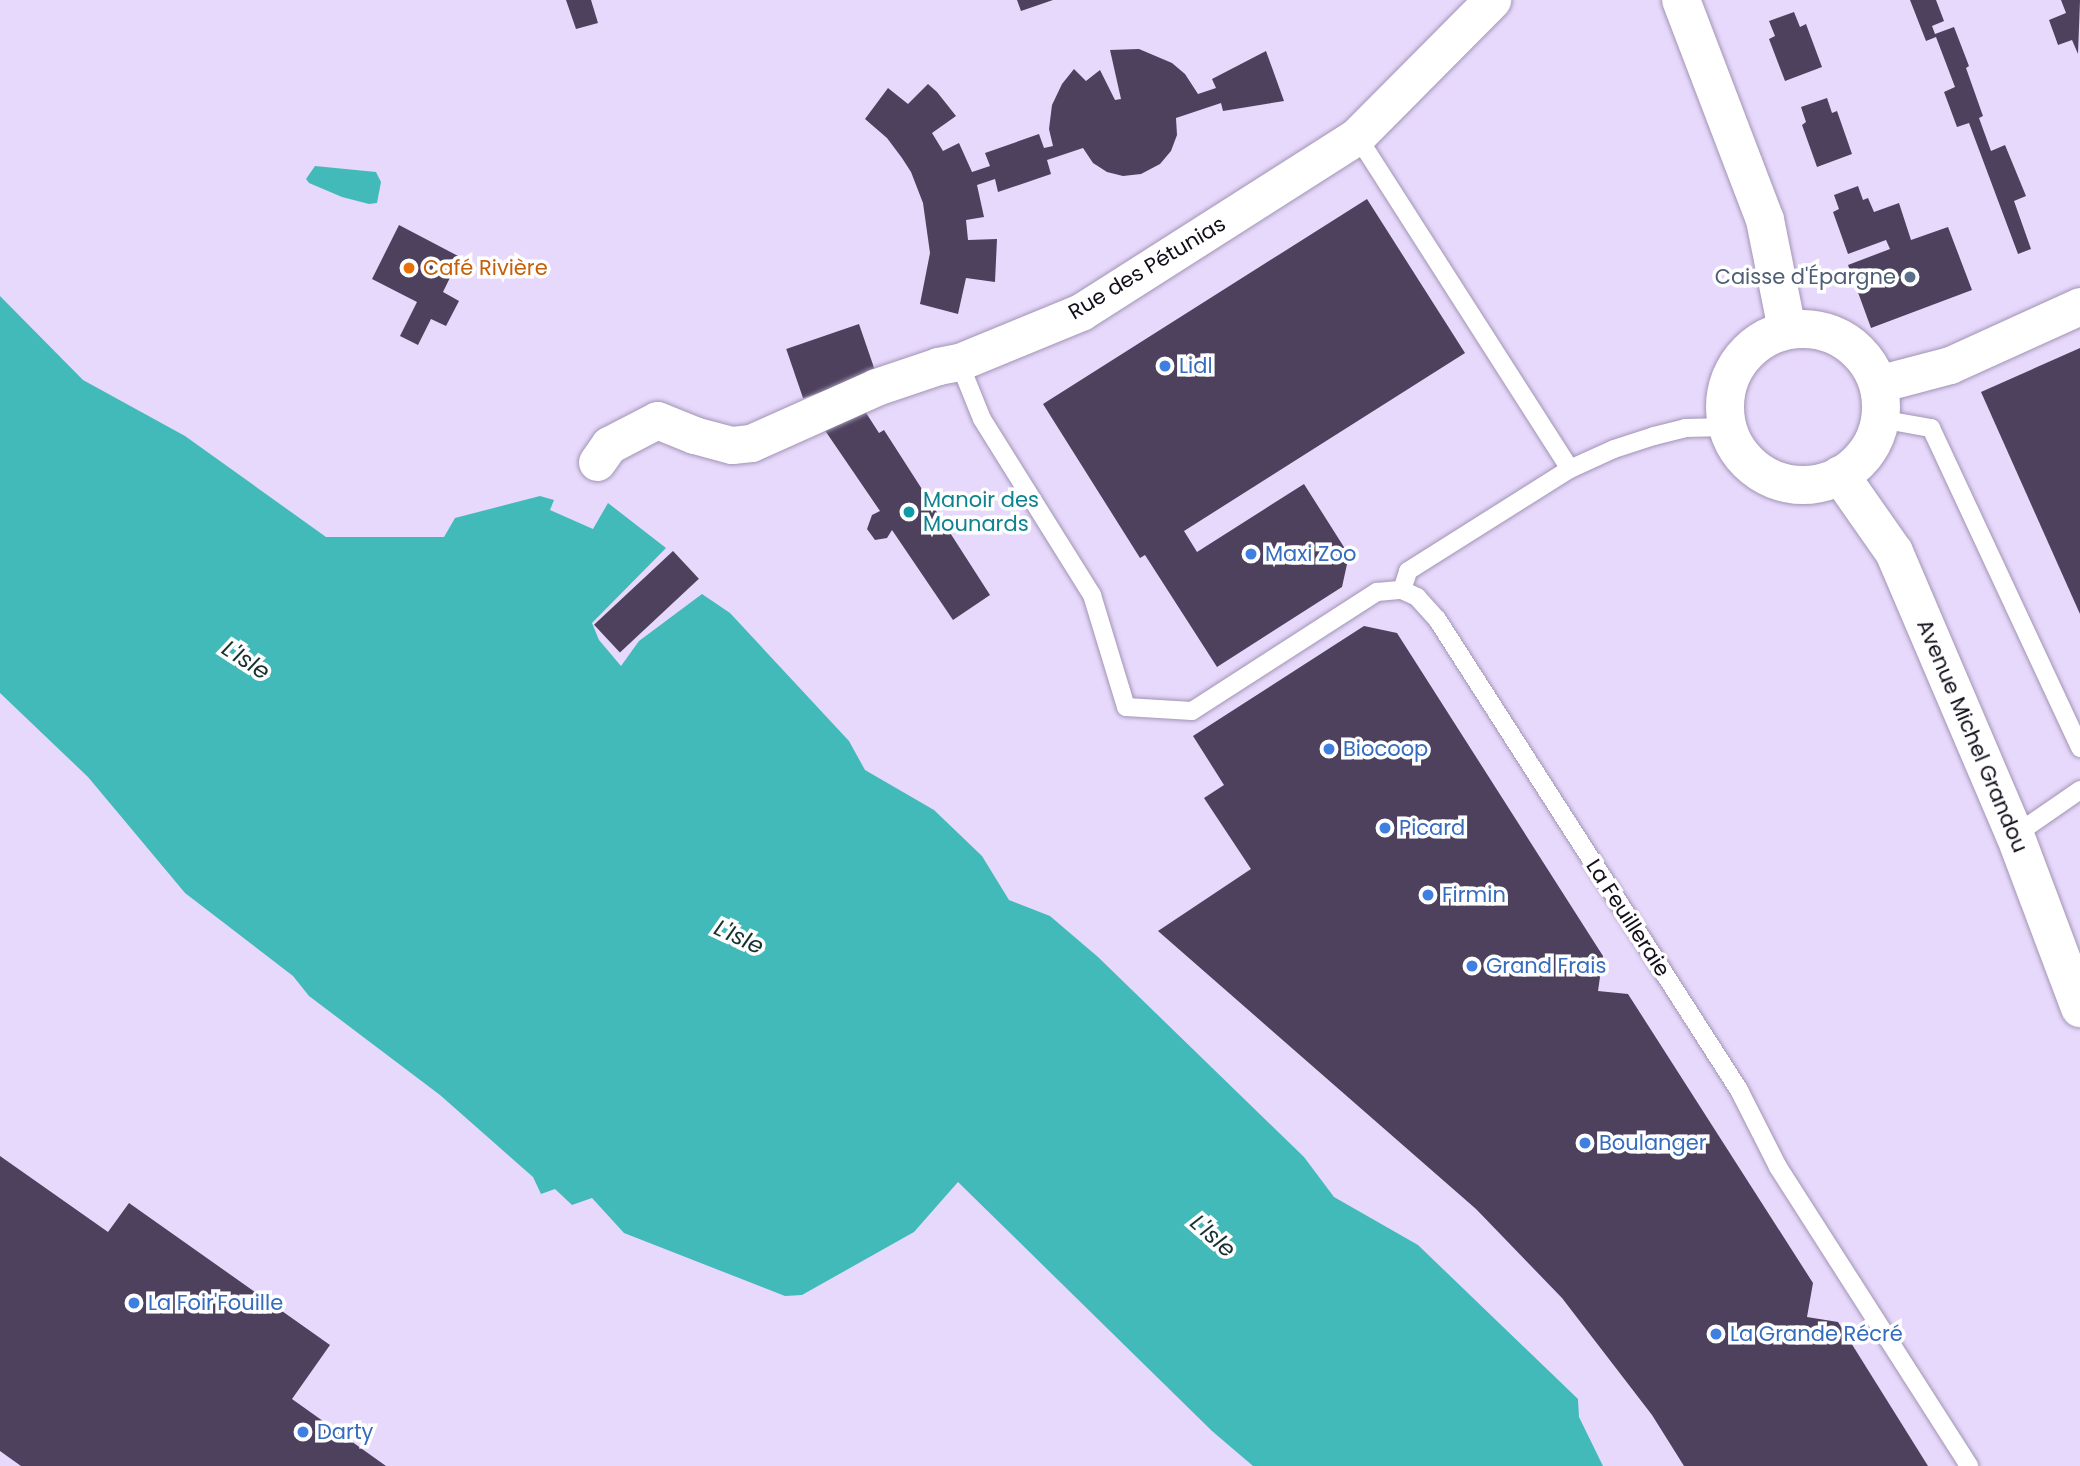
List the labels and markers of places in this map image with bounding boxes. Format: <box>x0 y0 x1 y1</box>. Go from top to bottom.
place label: Café Rivière <box>423 255 548 281</box>
marker: Café Rivière <box>401 260 417 276</box>
place label: Caisse d'Épargne <box>1715 264 1896 290</box>
marker: Caisse d'Épargne <box>1902 269 1918 285</box>
place label: Lidl <box>1179 353 1213 379</box>
marker: Lidl <box>1157 358 1173 374</box>
place label: Manoir des Mounards <box>923 487 1039 537</box>
marker: Manoir des Mounards <box>901 504 917 520</box>
place label: Maxi Zoo <box>1265 541 1356 567</box>
marker: Maxi Zoo <box>1243 546 1259 562</box>
place label: Biocoop <box>1343 736 1428 762</box>
marker: Biocoop <box>1321 741 1337 757</box>
place label: Picard <box>1399 815 1465 841</box>
marker: Picard <box>1377 820 1393 836</box>
place label: Firmin <box>1442 882 1506 908</box>
marker: Firmin <box>1420 887 1436 903</box>
place label: Grand Frais <box>1486 953 1606 979</box>
marker: Grand Frais <box>1464 958 1480 974</box>
place label: Boulanger <box>1599 1130 1707 1156</box>
marker: Boulanger <box>1577 1135 1593 1151</box>
place label: La Foir'Fouille <box>148 1290 283 1316</box>
marker: La Foir'Fouille <box>126 1295 142 1311</box>
place label: La Grande Récré <box>1730 1321 1903 1347</box>
marker: La Grande Récré <box>1708 1326 1724 1342</box>
place label: Darty <box>317 1419 373 1445</box>
marker: Darty <box>295 1424 311 1440</box>

